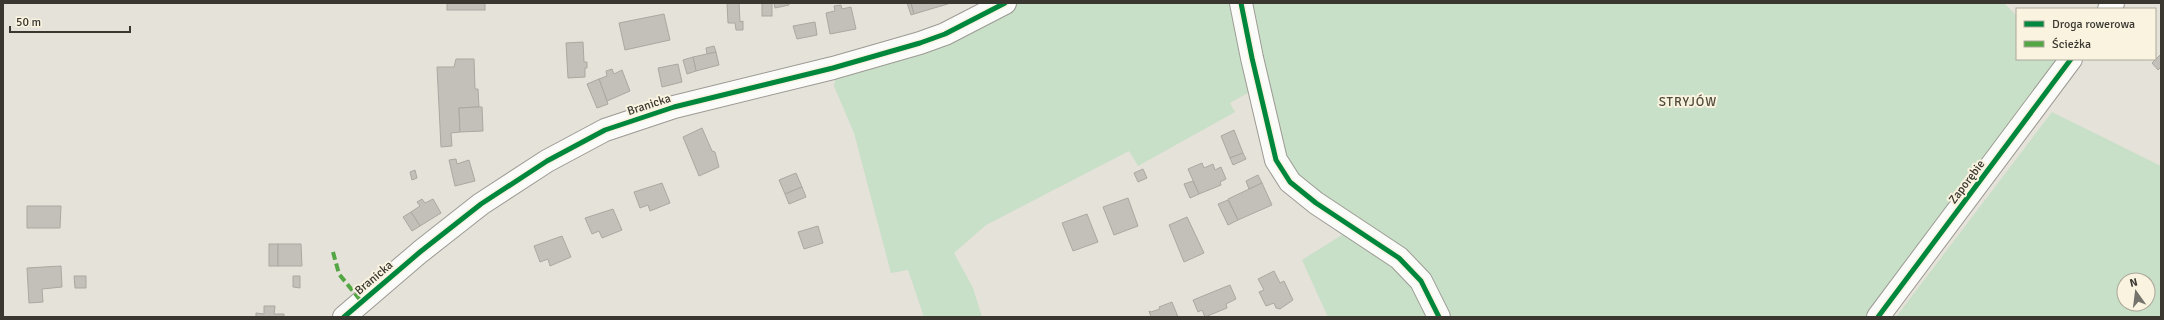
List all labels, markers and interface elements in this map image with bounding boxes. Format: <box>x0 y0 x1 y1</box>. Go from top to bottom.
scale bar <box>10 8 130 34</box>
legend <box>2016 8 2156 60</box>
text: 50 m <box>16 15 41 30</box>
text: Droga rowerowa <box>2052 17 2135 32</box>
text: Ścieżka <box>2052 37 2091 52</box>
street label: Branicka <box>625 91 673 119</box>
district label: STRYJÓW <box>1659 94 1717 110</box>
street label: Zaporębie <box>1946 157 1988 207</box>
street label: Branicka <box>352 258 396 298</box>
north arrow <box>2116 272 2156 312</box>
text: N <box>2128 276 2139 290</box>

